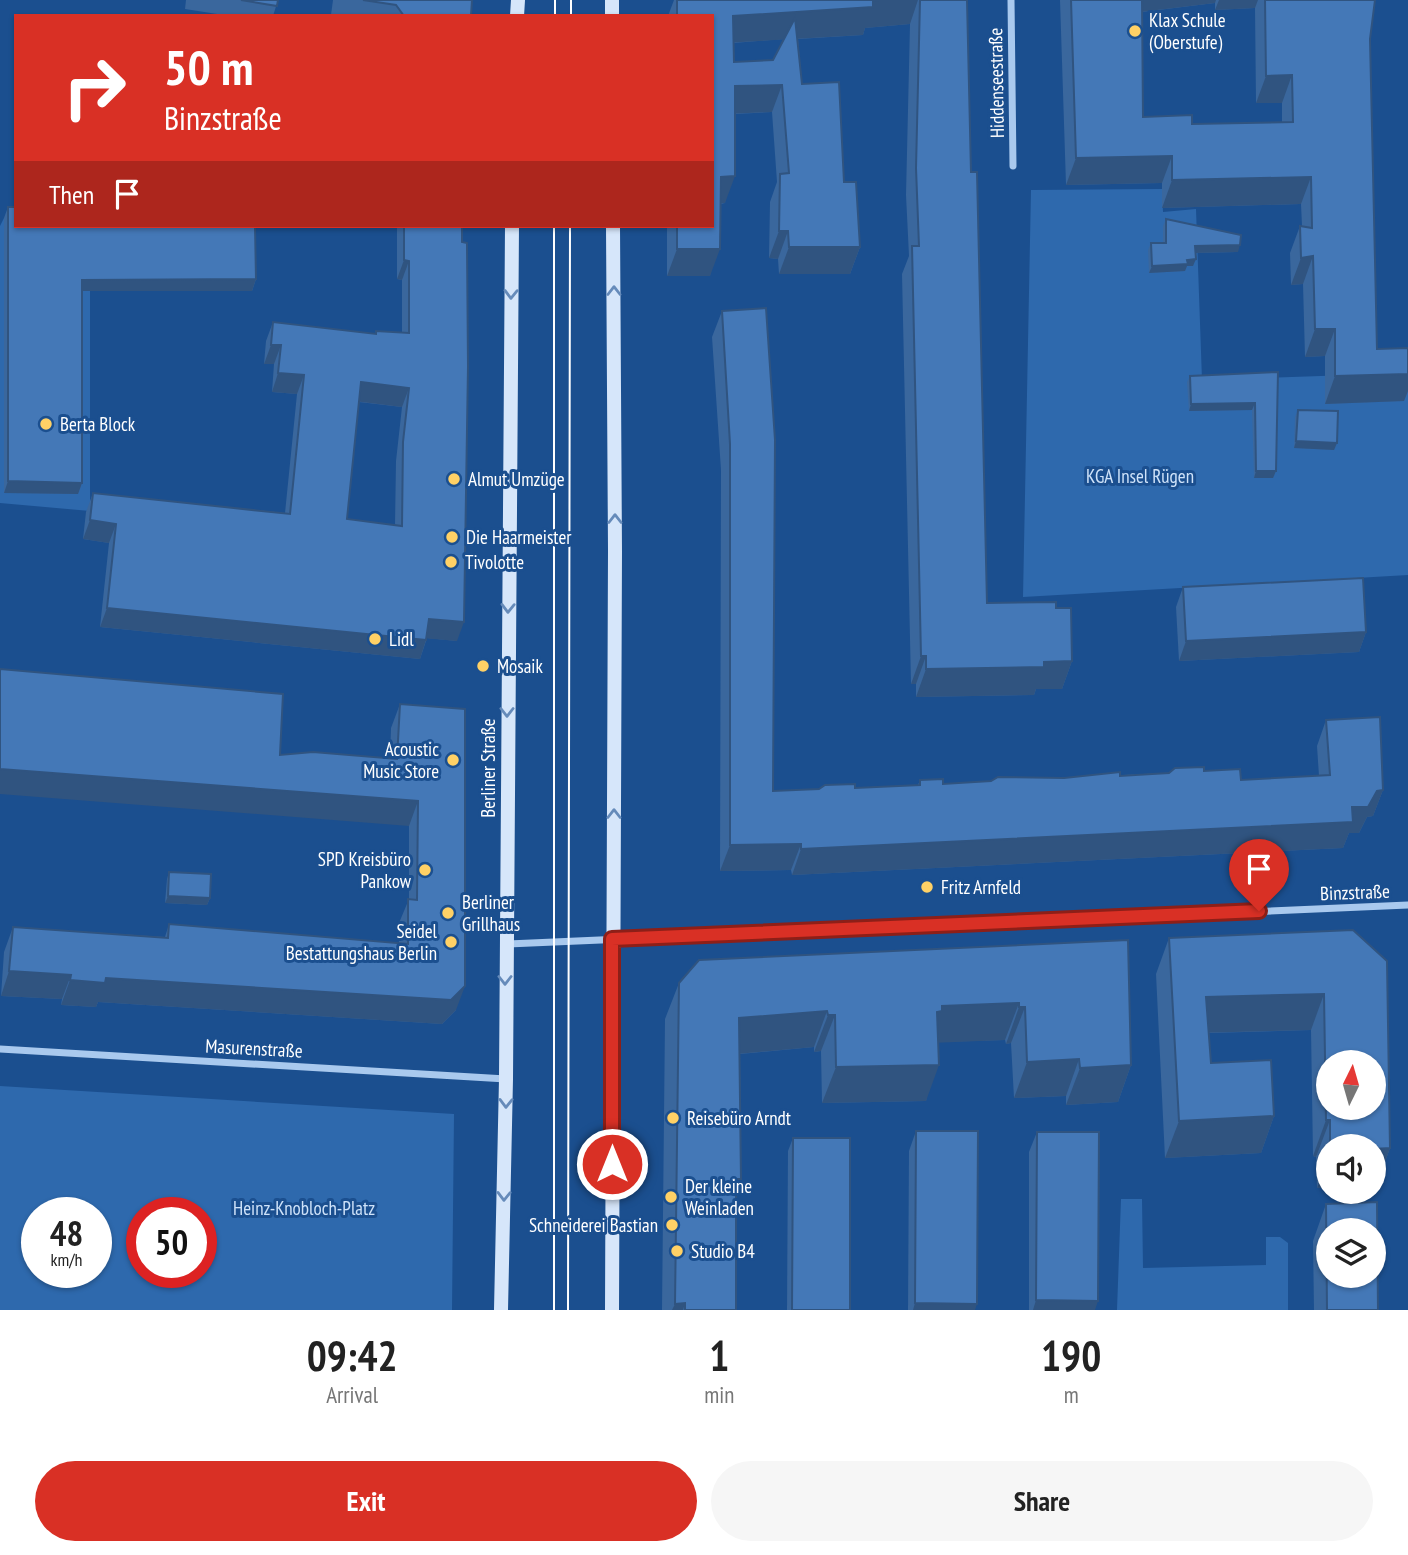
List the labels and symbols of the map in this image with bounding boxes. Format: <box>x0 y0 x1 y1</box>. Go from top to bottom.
place label: Klax Schule (Oberstufe) <box>1149 8 1226 54</box>
marker: Klax Schule (Oberstufe) <box>1127 23 1143 39</box>
street label: Hiddenseestraße <box>983 27 1009 138</box>
one-way arrow <box>606 286 622 296</box>
one-way arrow <box>503 289 518 300</box>
place label: Berta Block <box>60 412 136 436</box>
marker: Berta Block <box>38 416 54 432</box>
park label: KGA Insel Rügen <box>1086 464 1194 488</box>
place label: Almut Umzüge <box>468 467 565 491</box>
marker: Almut Umzüge <box>446 471 462 487</box>
one-way arrow <box>607 513 623 523</box>
place label: Die Haarmeister <box>466 525 572 549</box>
marker: Die Haarmeister <box>444 529 460 545</box>
place label: Tivolotte <box>465 550 524 574</box>
marker: Tivolotte <box>443 554 459 570</box>
one-way arrow <box>500 603 516 614</box>
place label: Lidl <box>389 627 414 651</box>
marker: Lidl <box>367 631 383 647</box>
place label: Mosaik <box>497 654 543 678</box>
marker: Mosaik <box>475 658 491 674</box>
one-way arrow <box>499 708 515 718</box>
street label: Berliner Straße <box>476 718 500 818</box>
place label: Acoustic Music Store <box>363 737 439 783</box>
marker: Acoustic Music Store <box>445 752 461 768</box>
one-way arrow <box>606 808 622 819</box>
pin <box>1229 839 1289 911</box>
place label: SPD Kreisbüro Pankow <box>318 847 412 893</box>
marker: SPD Kreisbüro Pankow <box>417 862 433 878</box>
place label: Fritz Arnfeld <box>941 875 1021 899</box>
marker: Fritz Arnfeld <box>919 879 935 895</box>
street label: Binzstraße <box>1320 879 1390 905</box>
place label: Berliner Grillhaus <box>462 890 520 936</box>
marker: Berliner Grillhaus <box>440 905 456 921</box>
place label: Seidel Bestattungshaus Berlin <box>286 919 438 965</box>
marker: Seidel Bestattungshaus Berlin <box>443 934 459 950</box>
one-way arrow <box>498 975 513 986</box>
street label: Masurenstraße <box>205 1033 303 1063</box>
north arrow <box>1316 1050 1386 1120</box>
one-way arrow <box>498 1098 513 1109</box>
place label: Reisebüro Arndt <box>687 1106 792 1130</box>
marker: Reisebüro Arndt <box>665 1110 681 1126</box>
position arrow <box>575 1127 649 1201</box>
place label: Der kleine Weinladen <box>685 1174 754 1220</box>
marker: Der kleine Weinladen <box>663 1189 679 1205</box>
one-way arrow <box>496 1191 511 1202</box>
park label: Heinz-Knobloch-Platz <box>233 1196 375 1220</box>
speed limit sign: 50 <box>126 1197 217 1288</box>
place label: Schneiderei Bastian <box>529 1213 658 1237</box>
marker: Schneiderei Bastian <box>664 1217 680 1233</box>
place label: Studio B4 <box>691 1239 755 1263</box>
marker: Studio B4 <box>669 1243 685 1259</box>

